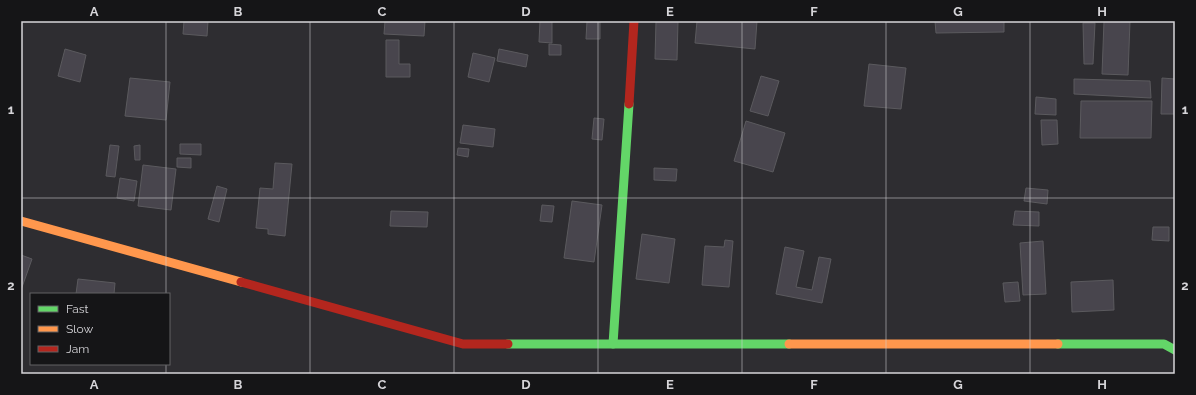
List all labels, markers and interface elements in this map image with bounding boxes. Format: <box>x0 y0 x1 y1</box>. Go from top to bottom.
text: A <box>90 4 99 19</box>
text: B <box>234 4 243 19</box>
text: C <box>378 4 387 19</box>
text: D <box>521 4 531 19</box>
text: E <box>666 4 674 19</box>
text: F <box>810 4 818 19</box>
text: G <box>953 4 963 19</box>
text: H <box>1097 4 1107 19</box>
text: 1 <box>8 102 15 117</box>
text: 1 <box>1182 102 1189 117</box>
text: 2 <box>7 278 15 293</box>
text: 2 <box>1181 278 1189 293</box>
legend <box>30 293 170 365</box>
text: Fast <box>66 302 89 316</box>
text: Slow <box>66 322 93 336</box>
text: Jam <box>66 342 89 356</box>
text: A <box>90 377 99 392</box>
text: B <box>234 377 243 392</box>
text: C <box>378 377 387 392</box>
text: D <box>521 377 531 392</box>
text: E <box>666 377 674 392</box>
text: F <box>810 377 818 392</box>
text: G <box>953 377 963 392</box>
text: H <box>1097 377 1107 392</box>

